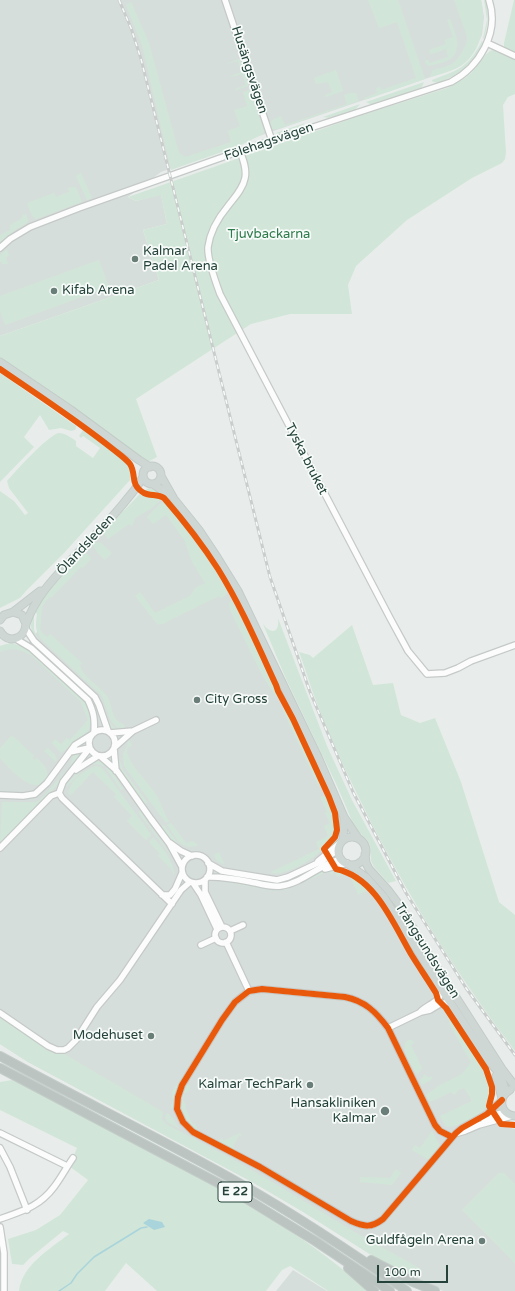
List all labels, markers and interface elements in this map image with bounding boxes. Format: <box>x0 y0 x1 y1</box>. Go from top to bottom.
street label: Husängsvägen <box>228 24 270 116</box>
street label: Fölehagsvägen <box>222 119 316 165</box>
park label: Tjuvbackarna <box>228 227 310 243</box>
place label: Kalmar Padel Arena <box>143 244 218 275</box>
marker: Kalmar Padel Arena <box>130 254 140 264</box>
place label: Kifab Arena <box>62 283 135 299</box>
marker: Kifab Arena <box>49 286 59 296</box>
street label: Tyska bruket <box>281 421 331 497</box>
street label: Ölandsleden <box>54 511 118 579</box>
place label: City Gross <box>205 692 268 708</box>
marker: City Gross <box>192 695 202 705</box>
street label: Trångsundsvägen <box>391 900 463 1002</box>
place label: Modehuset <box>73 1028 143 1044</box>
marker: Modehuset <box>146 1031 156 1041</box>
place label: Kalmar TechPark <box>198 1077 302 1093</box>
marker: Kalmar TechPark <box>305 1080 315 1090</box>
place label: Hansakliniken Kalmar <box>290 1096 376 1127</box>
marker: Hansakliniken Kalmar <box>379 1105 391 1117</box>
road number: E 22 <box>218 1182 252 1202</box>
place label: Guldfågeln Arena <box>366 1233 474 1249</box>
marker: Guldfågeln Arena <box>477 1236 487 1246</box>
scale bar <box>379 1257 450 1283</box>
text: 100 m <box>384 1265 421 1279</box>

